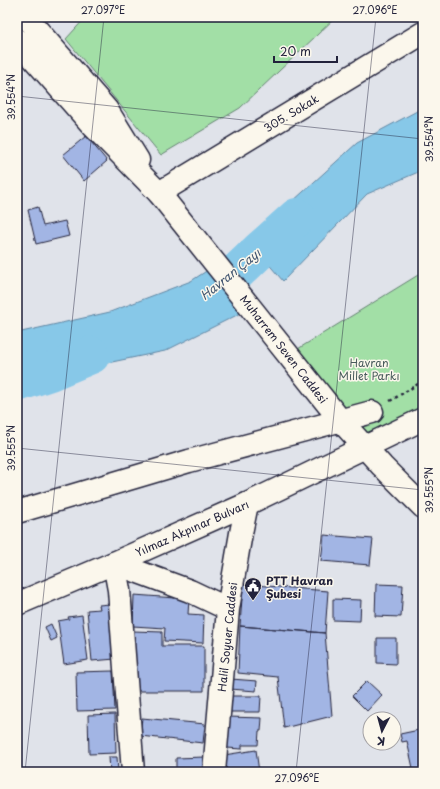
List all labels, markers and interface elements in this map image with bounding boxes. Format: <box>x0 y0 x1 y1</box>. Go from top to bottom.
text: 27.097°E <box>81 2 125 17</box>
text: 27.096°E <box>352 2 398 17</box>
scale bar <box>274 38 337 64</box>
text: 20 m <box>280 42 311 60</box>
text: 39.554°N <box>3 74 18 120</box>
street label: 305. Sokak <box>260 90 322 136</box>
text: 39.554°N <box>421 116 436 162</box>
water label: Havran Çayı <box>196 244 265 304</box>
street label: Muharrem Seven Caddesi <box>236 291 332 407</box>
park label: Havran Millet Parkı <box>339 354 399 384</box>
text: 39.555°N <box>3 425 18 471</box>
text: 39.555°N <box>421 467 436 513</box>
street label: Yılmaz Akpınar Bulvarı <box>133 495 251 561</box>
place label: PTT Havran Şubesi <box>266 572 333 602</box>
public building icon: PTT Havran Şubesi <box>243 576 263 601</box>
street label: Halil Soyuer Caddesi <box>213 581 241 693</box>
north arrow <box>362 711 402 751</box>
text: K <box>376 733 386 750</box>
text: 27.096°E <box>274 770 320 785</box>

